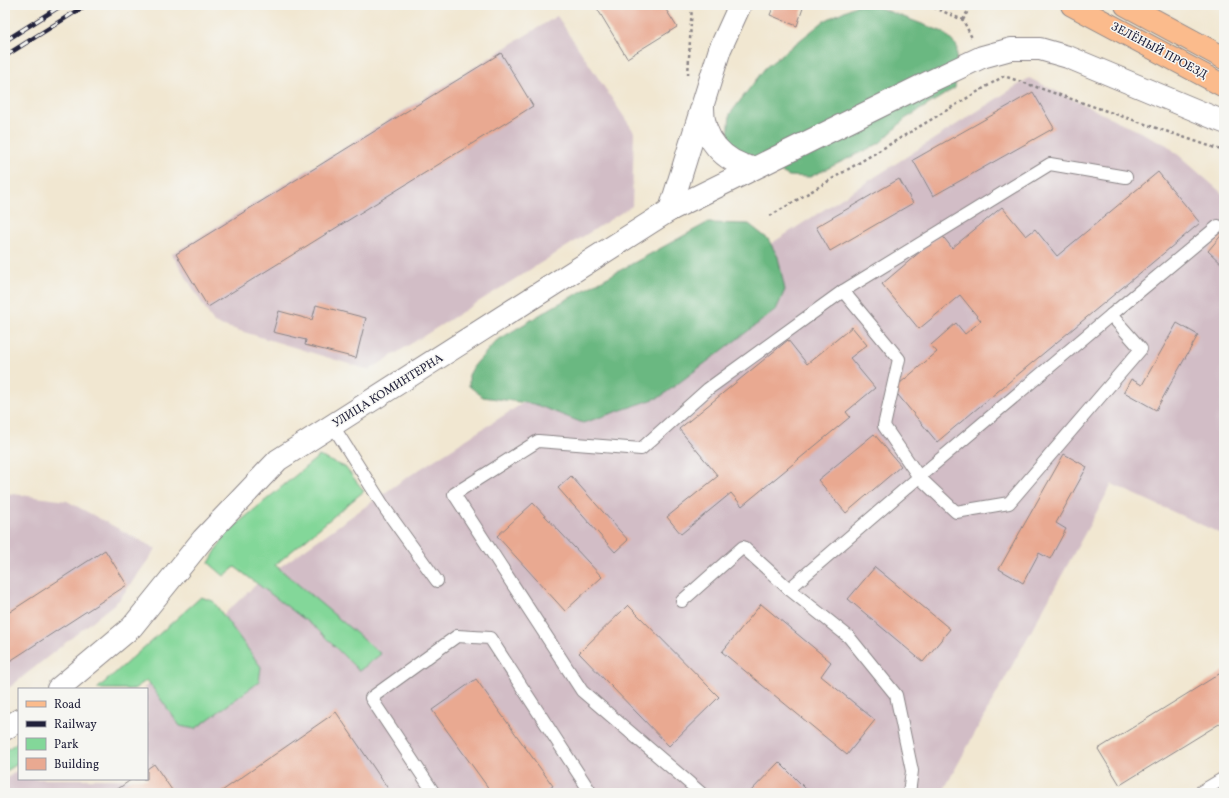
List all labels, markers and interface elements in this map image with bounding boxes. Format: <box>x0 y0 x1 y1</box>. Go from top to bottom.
street label: ЗЕЛЁНЫЙ ПРОЕЗД <box>1108 18 1211 83</box>
street label: УЛИЦА КОМИНТЕРНА <box>330 350 447 432</box>
legend <box>18 688 148 780</box>
text: Road <box>54 697 81 713</box>
text: Railway <box>54 717 97 733</box>
text: Park <box>54 737 79 753</box>
text: Building <box>54 757 99 773</box>

